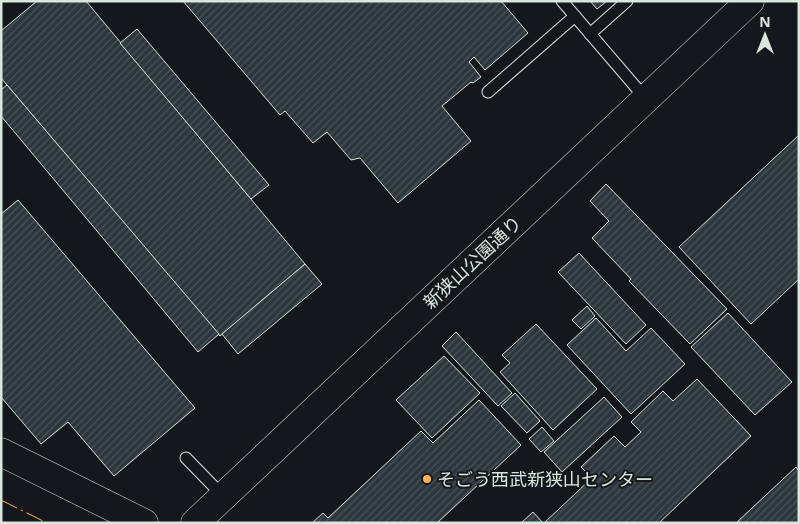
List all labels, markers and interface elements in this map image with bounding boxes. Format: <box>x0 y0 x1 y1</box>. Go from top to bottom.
north arrow <box>740 10 790 60</box>
text: N <box>759 12 771 31</box>
street label: 新狭山公園通り <box>418 210 526 314</box>
place label: そごう西武新狭山センター <box>437 467 653 491</box>
marker: そごう西武新狭山センター <box>421 473 433 485</box>

